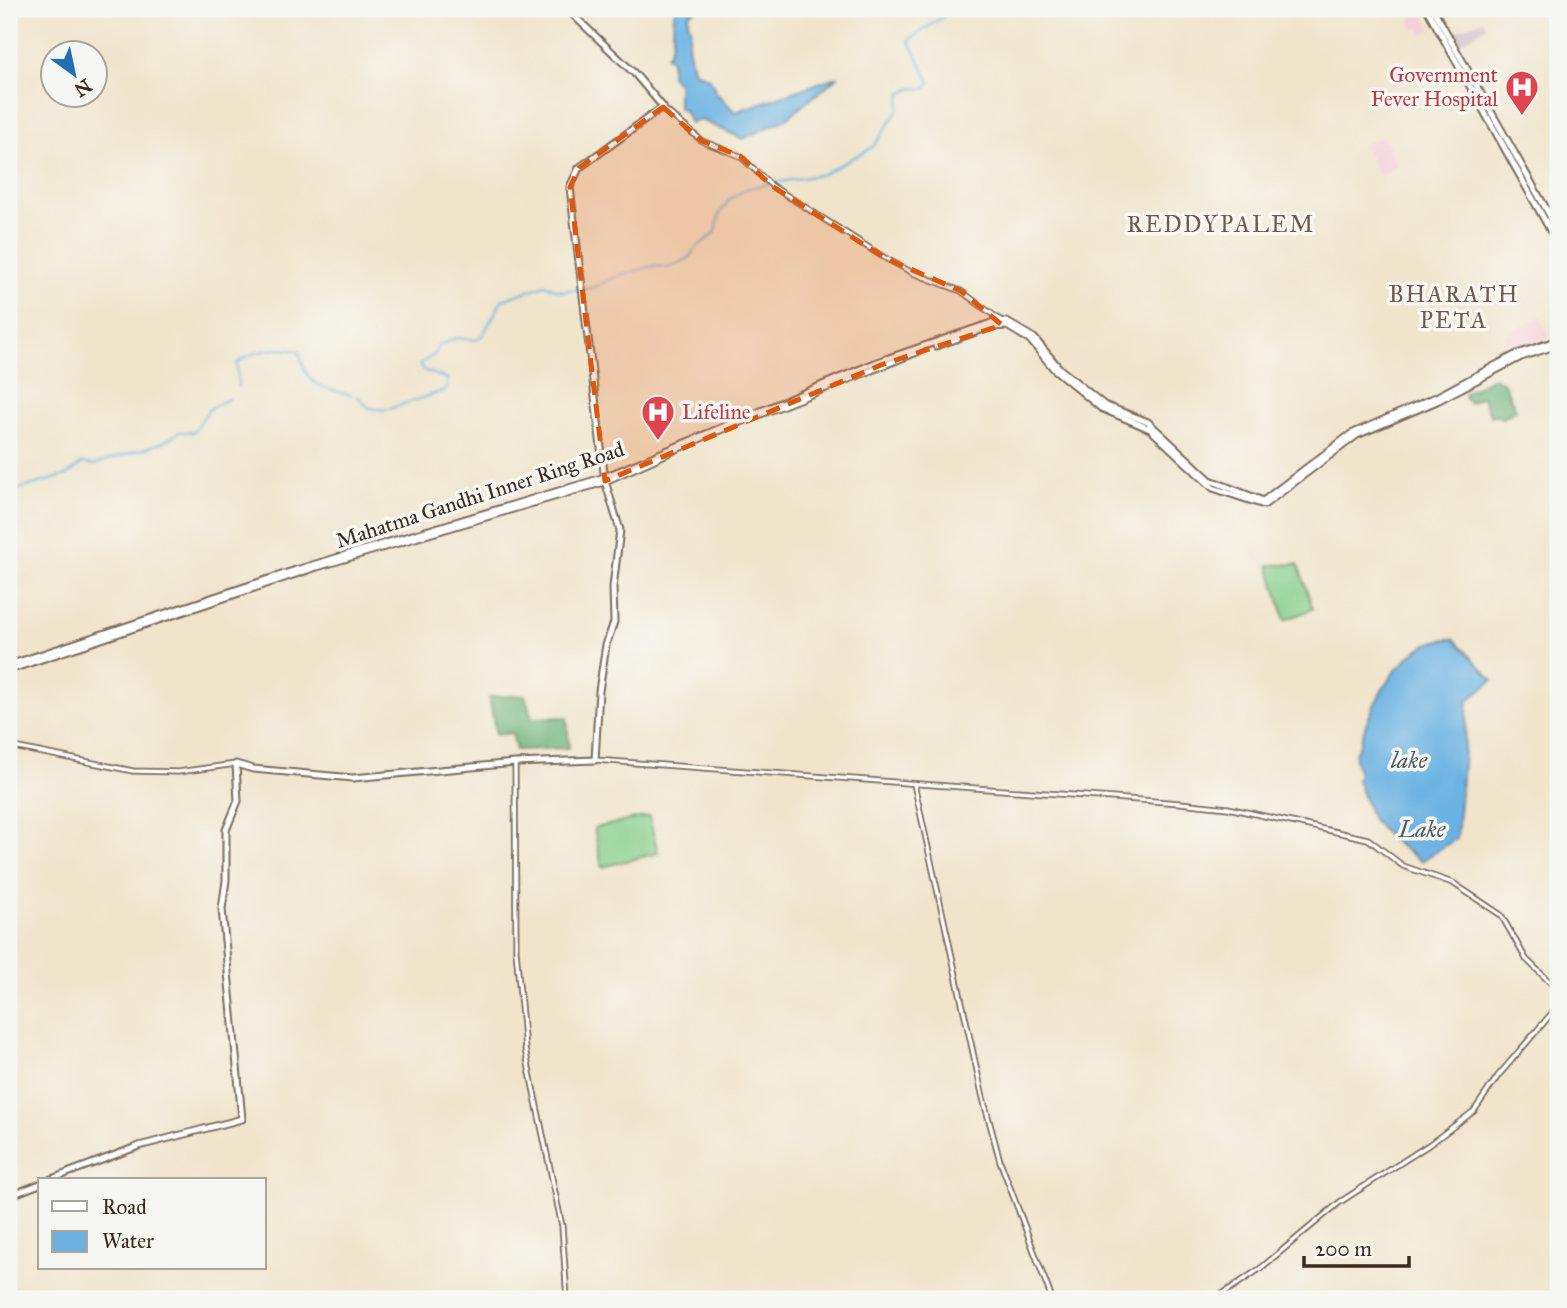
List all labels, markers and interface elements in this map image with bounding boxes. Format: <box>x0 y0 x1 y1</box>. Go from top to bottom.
north arrow <box>38 38 108 108</box>
place label: Government Fever Hospital <box>1371 62 1499 112</box>
hospital icon: Government Fever Hospital <box>1503 68 1541 117</box>
text: N <box>70 74 96 102</box>
district label: REDDYPALEM <box>1127 210 1315 238</box>
district label: BHARATH PETA <box>1388 280 1520 334</box>
hospital icon: Lifeline <box>639 393 677 442</box>
place label: Lifeline <box>682 399 751 425</box>
street label: Mahatma Gandhi Inner Ring Road <box>333 436 628 554</box>
water label: lake <box>1390 746 1427 774</box>
water label: Lake <box>1398 815 1446 843</box>
legend <box>38 1178 266 1270</box>
text: Road <box>102 1194 147 1220</box>
scale bar <box>1304 1224 1410 1268</box>
text: Water <box>102 1228 154 1254</box>
text: 200 m <box>1315 1236 1372 1262</box>

